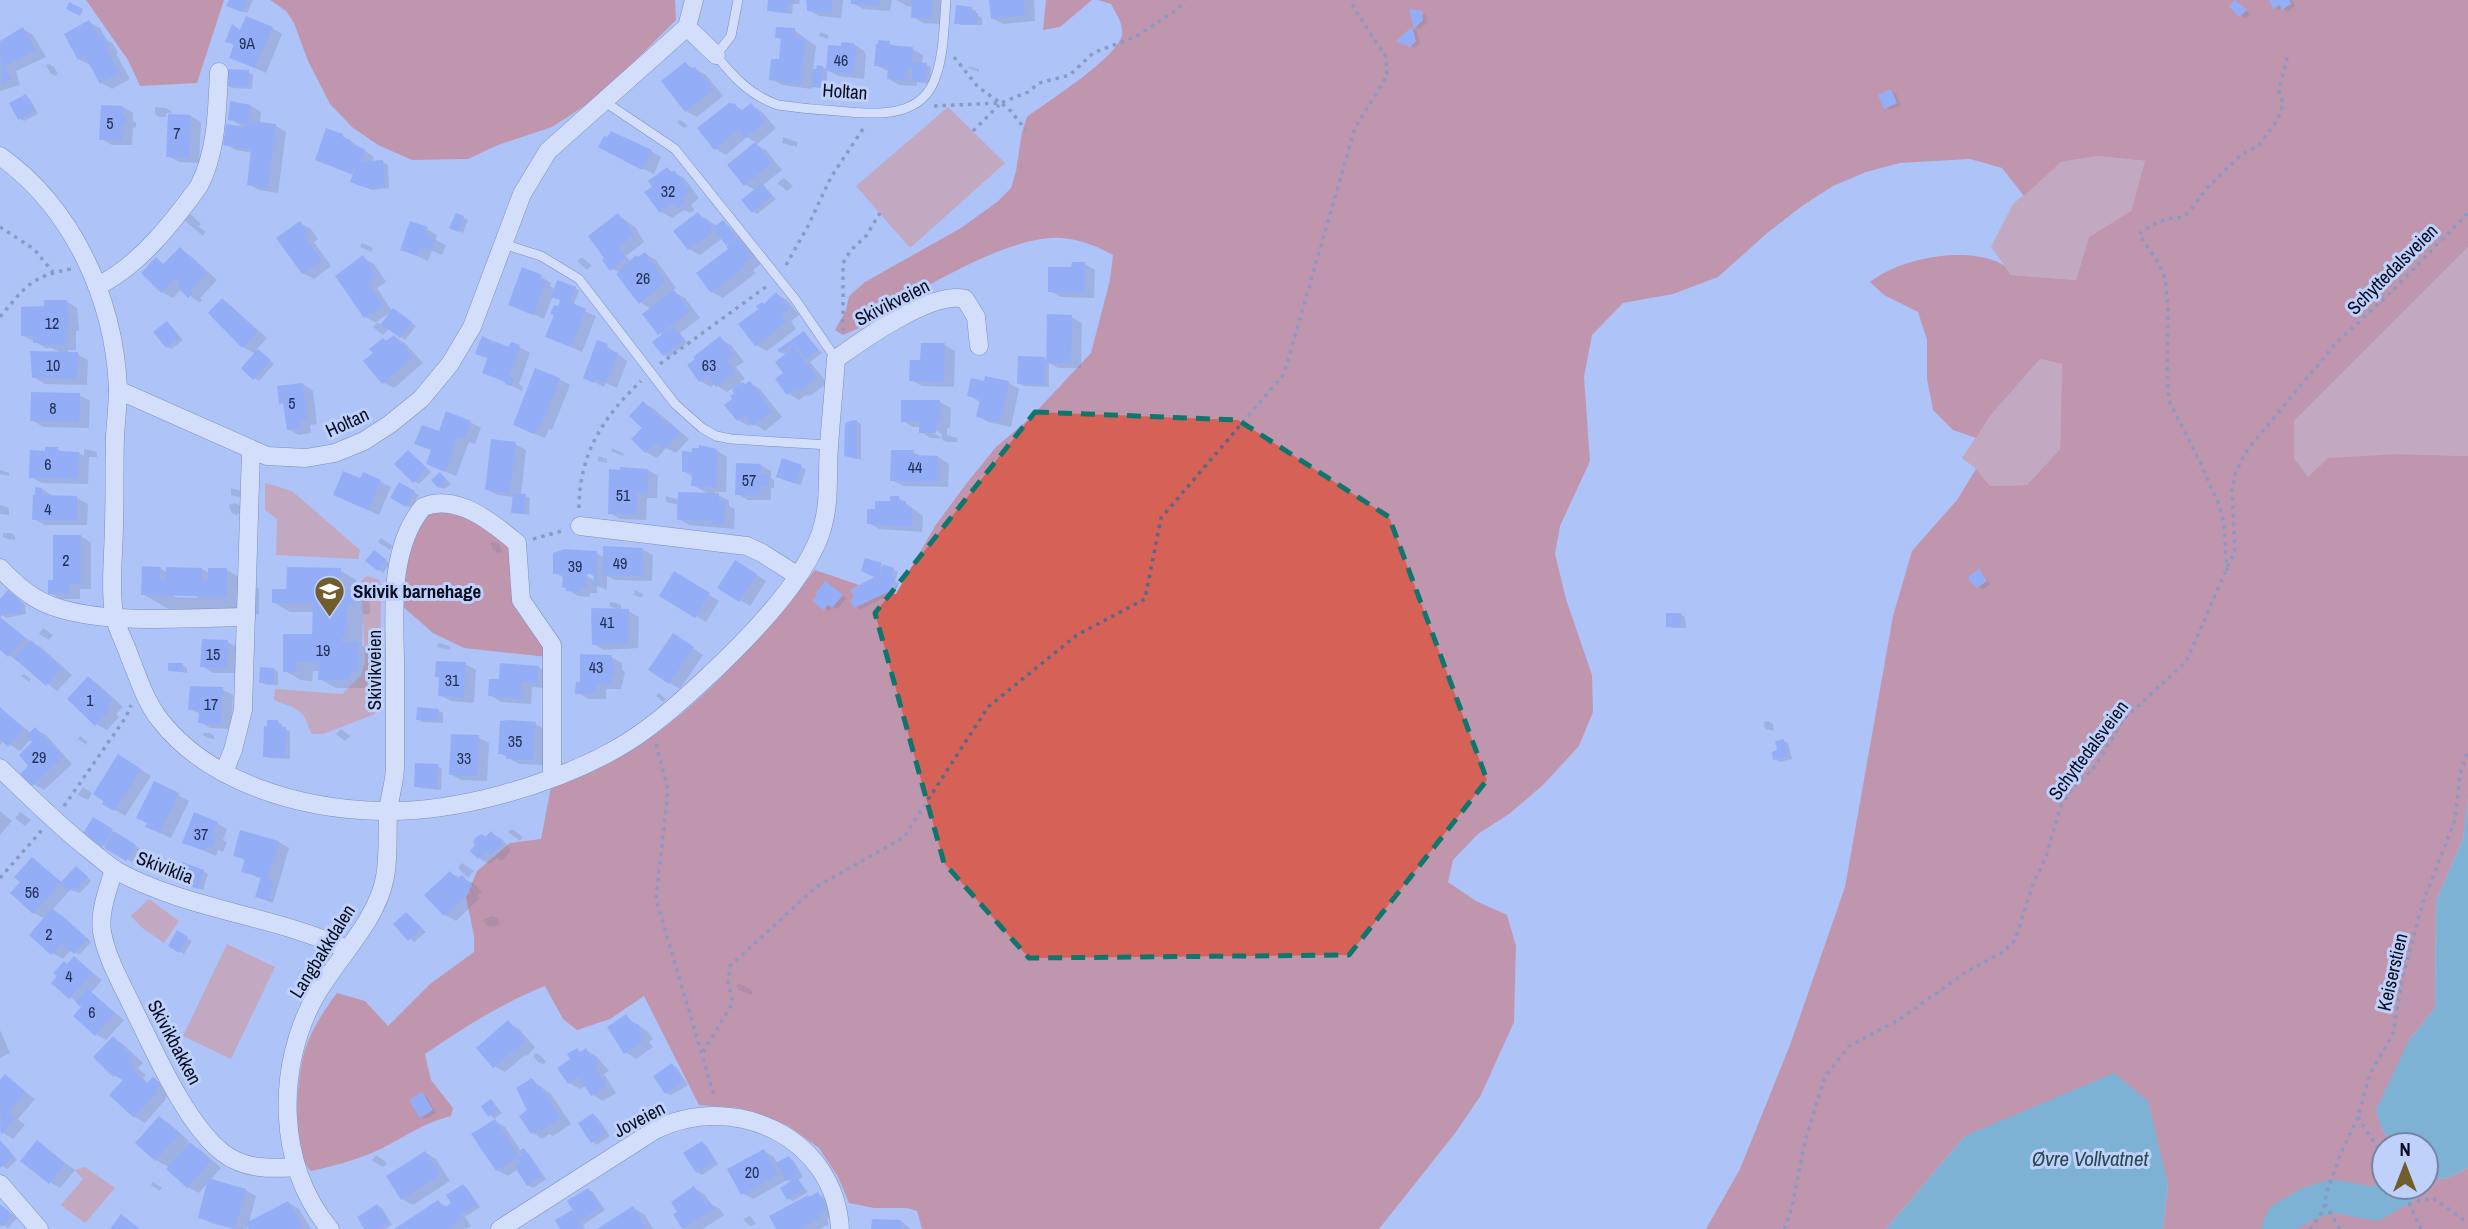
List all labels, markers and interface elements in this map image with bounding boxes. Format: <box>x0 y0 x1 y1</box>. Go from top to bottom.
house number: 9A <box>239 32 255 54</box>
house number: 46 <box>834 49 848 71</box>
street label: Holtan <box>822 76 868 106</box>
house number: 5 <box>106 112 114 134</box>
house number: 7 <box>173 122 181 144</box>
house number: 32 <box>661 180 675 202</box>
street label: Schyttedalsveien <box>2341 218 2443 320</box>
house number: 26 <box>636 267 650 289</box>
street label: Skivikveien <box>850 272 934 332</box>
house number: 12 <box>45 312 59 334</box>
house number: 10 <box>46 354 60 376</box>
house number: 63 <box>702 354 716 376</box>
house number: 5 <box>288 392 296 414</box>
house number: 8 <box>49 397 57 419</box>
street label: Holtan <box>321 401 373 443</box>
house number: 6 <box>44 453 52 475</box>
house number: 44 <box>908 456 922 478</box>
house number: 57 <box>742 469 756 491</box>
house number: 51 <box>616 484 631 506</box>
house number: 4 <box>44 498 52 520</box>
house number: 2 <box>62 549 70 571</box>
house number: 49 <box>613 552 627 574</box>
house number: 39 <box>568 555 582 577</box>
school or university icon: Skivik barnehage <box>313 574 347 618</box>
place label: Skivik barnehage <box>353 578 482 604</box>
house number: 41 <box>600 611 615 633</box>
street label: Skivikveien <box>361 630 387 710</box>
house number: 19 <box>316 639 330 661</box>
house number: 15 <box>206 643 220 665</box>
house number: 43 <box>589 656 603 678</box>
house number: 31 <box>445 669 460 691</box>
house number: 1 <box>86 689 94 711</box>
house number: 17 <box>204 693 218 715</box>
street label: Schyttedalsveien <box>2042 695 2134 805</box>
house number: 35 <box>508 730 522 752</box>
house number: 29 <box>32 746 46 768</box>
house number: 33 <box>457 747 471 769</box>
house number: 37 <box>194 823 208 845</box>
street label: Skiviklia <box>133 844 197 890</box>
house number: 56 <box>25 881 39 903</box>
street label: Langbakkdalen <box>283 899 361 1003</box>
house number: 2 <box>45 923 53 945</box>
street label: Keiserstien <box>2370 931 2414 1013</box>
house number: 4 <box>65 965 73 987</box>
street label: Skivikbakken <box>142 995 208 1089</box>
house number: 6 <box>88 1001 96 1023</box>
street label: Joveien <box>609 1095 669 1143</box>
north arrow <box>2370 1131 2440 1201</box>
text: N <box>2399 1136 2411 1162</box>
water label: Øvre Vollvatnet <box>2032 1144 2149 1173</box>
house number: 20 <box>745 1161 759 1183</box>

